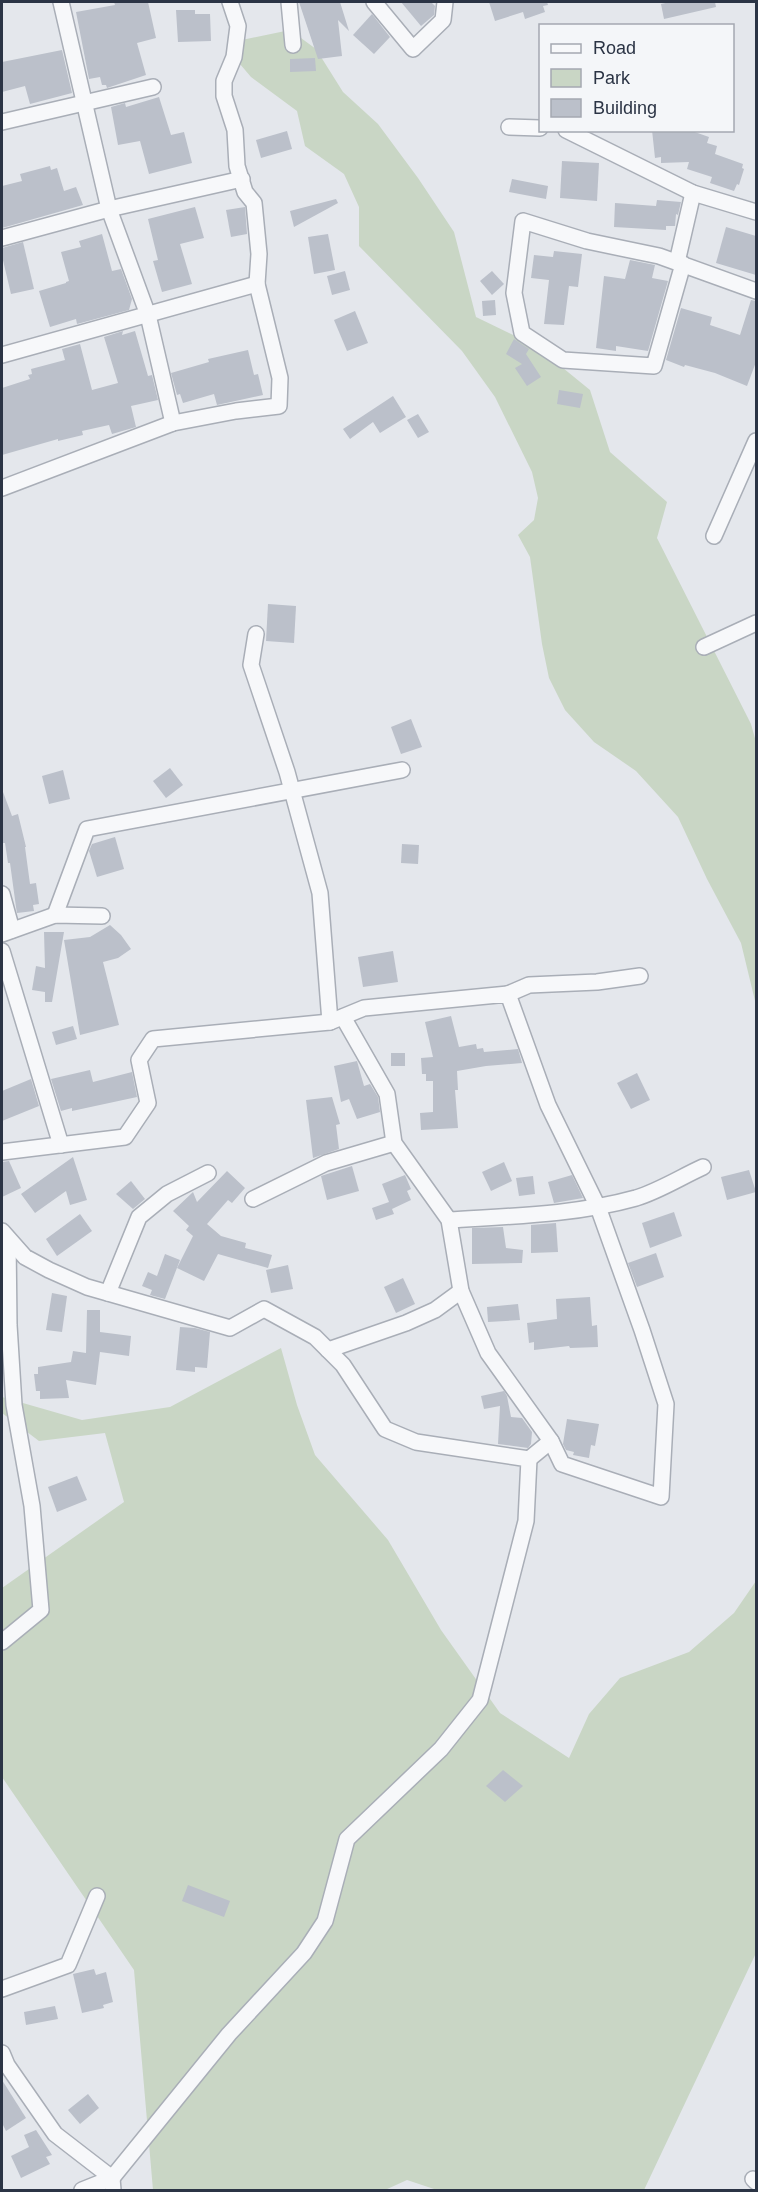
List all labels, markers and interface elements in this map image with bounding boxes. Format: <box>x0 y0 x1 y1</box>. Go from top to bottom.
legend <box>539 24 734 132</box>
text: Road <box>593 38 636 58</box>
text: Park <box>593 68 631 88</box>
text: Building <box>593 98 657 118</box>

